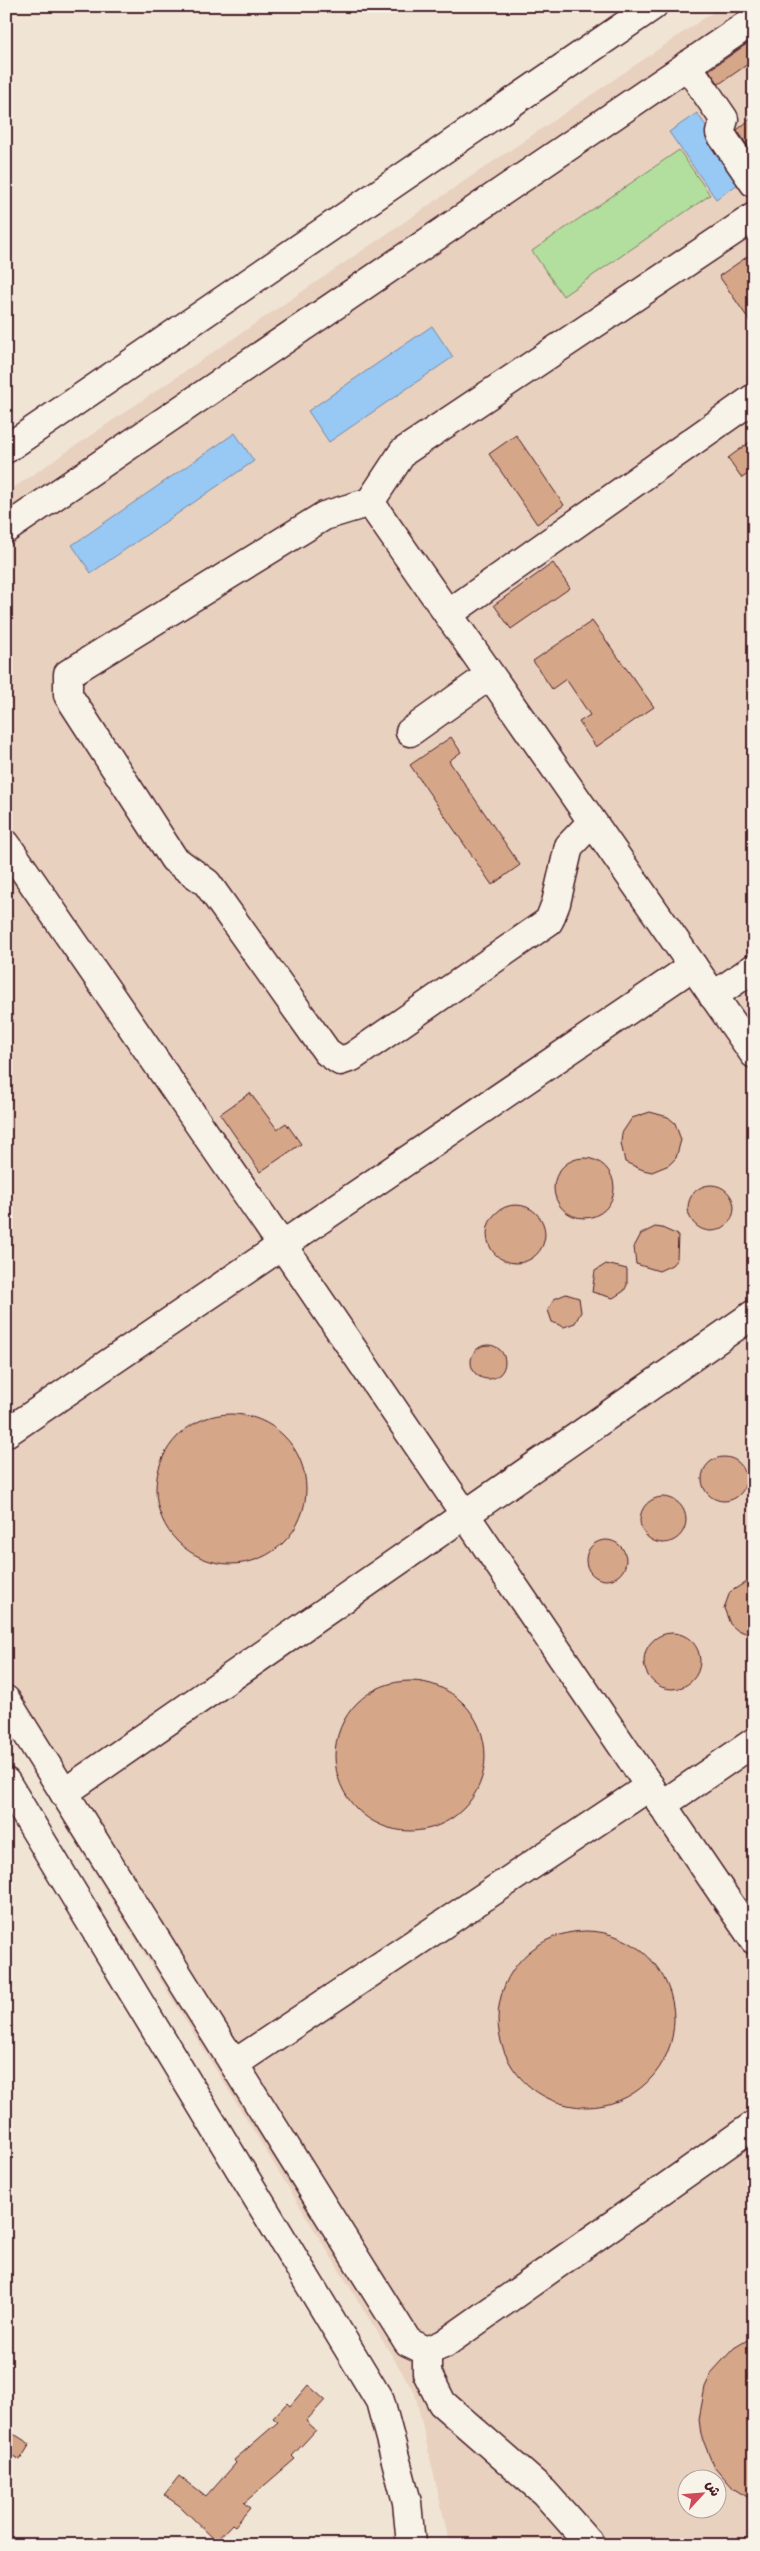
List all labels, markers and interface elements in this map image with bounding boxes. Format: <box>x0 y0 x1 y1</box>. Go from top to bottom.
north arrow <box>678 2468 728 2518</box>
text: ش <box>700 2478 724 2500</box>

